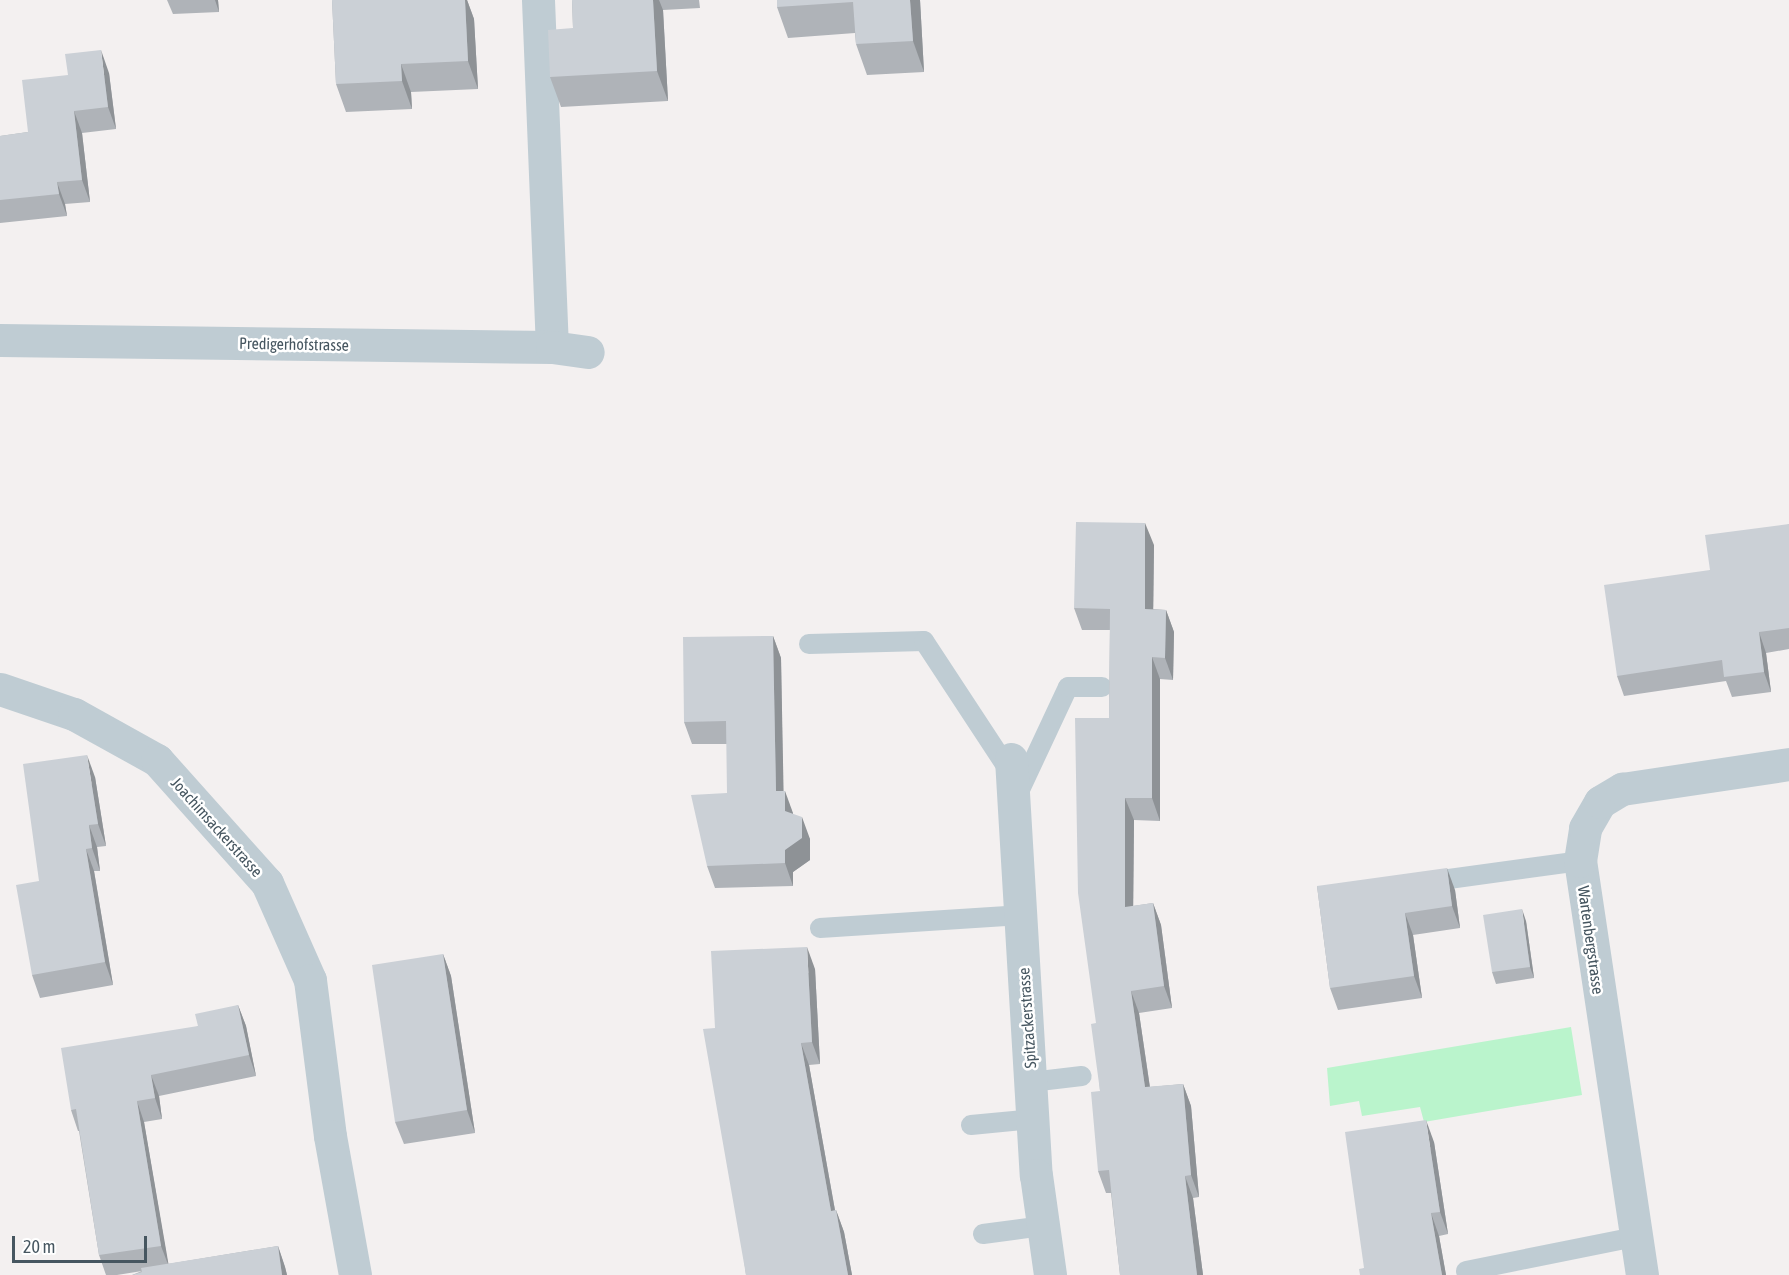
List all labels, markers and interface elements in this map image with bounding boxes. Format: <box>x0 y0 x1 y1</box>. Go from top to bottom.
street label: Predigerhofstrasse <box>239 333 349 355</box>
street label: Joachimsackerstrasse <box>167 773 267 881</box>
street label: Wartenbergstrasse <box>1574 885 1608 995</box>
street label: Spitzackerstrasse <box>1014 967 1040 1069</box>
scale bar <box>15 1224 150 1262</box>
text: 20 m <box>23 1236 55 1257</box>

